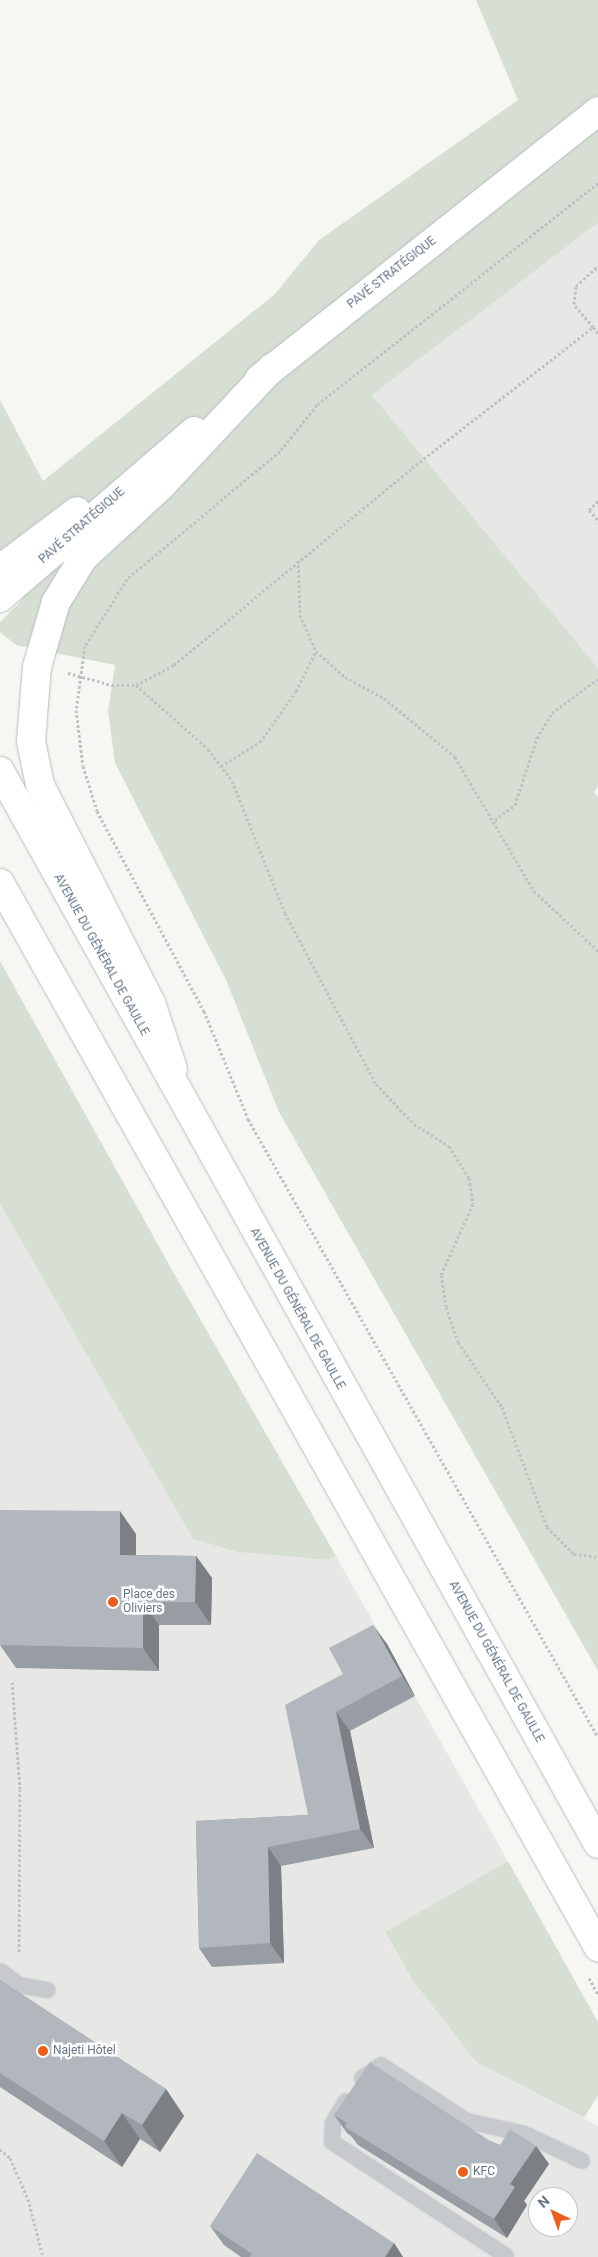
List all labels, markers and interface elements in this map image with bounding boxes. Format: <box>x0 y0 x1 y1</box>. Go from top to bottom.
street label: PAVÉ STRATÉGIQUE <box>345 234 439 312</box>
street label: PAVÉ STRATÉGIQUE <box>36 485 128 567</box>
street label: AVENUE DU GÉNÉRAL DE GAULLE <box>50 872 152 1038</box>
street label: AVENUE DU GÉNÉRAL DE GAULLE <box>246 1226 348 1392</box>
street label: AVENUE DU GÉNÉRAL DE GAULLE <box>445 1579 547 1745</box>
place label: Place des Oliviers <box>123 1588 175 1616</box>
marker: Place des Oliviers <box>107 1596 119 1608</box>
place label: Najeti Hôtel <box>53 2044 116 2058</box>
marker: Najeti Hôtel <box>37 2045 49 2057</box>
place label: KFC <box>473 2165 495 2179</box>
marker: KFC <box>457 2166 469 2178</box>
north arrow <box>528 2187 578 2237</box>
text: N <box>535 2192 553 2211</box>

